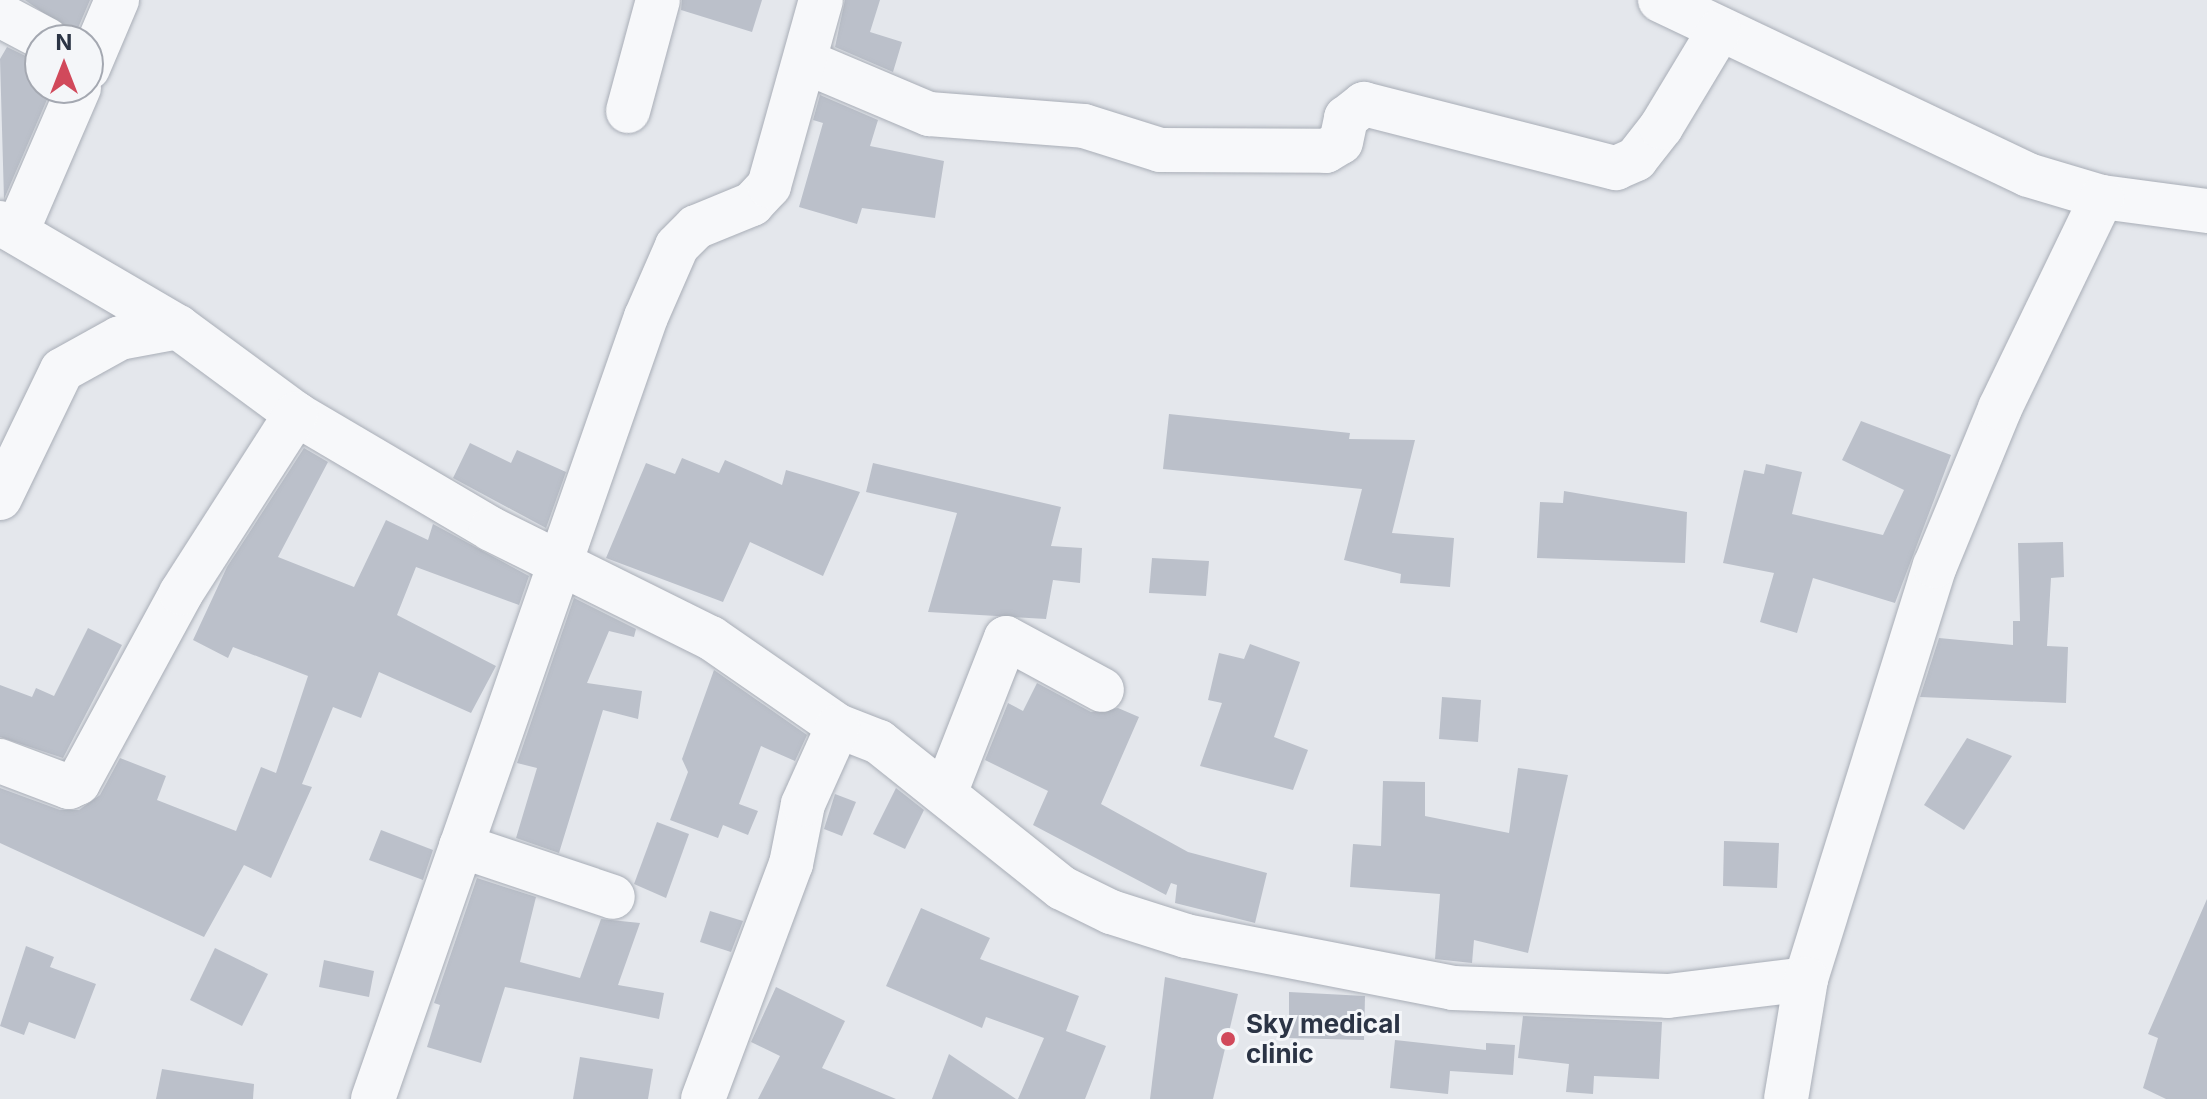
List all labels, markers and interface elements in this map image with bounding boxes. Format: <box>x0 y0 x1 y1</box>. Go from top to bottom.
north arrow <box>24 24 104 104</box>
text: N <box>56 29 72 55</box>
place label: Sky medical clinic <box>1246 1008 1400 1070</box>
marker: Sky medical clinic <box>1217 1028 1239 1050</box>

